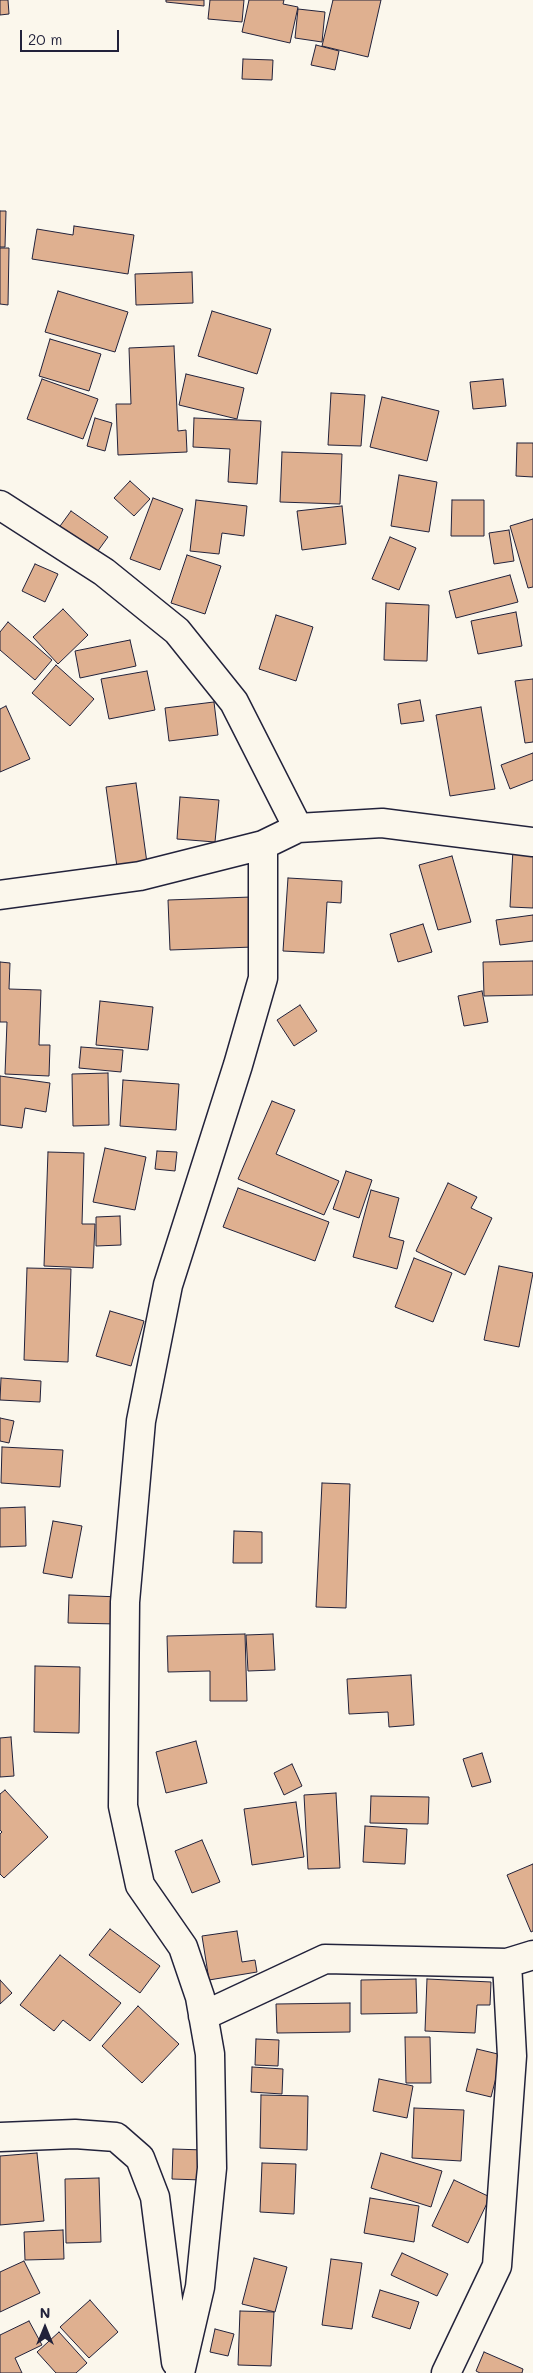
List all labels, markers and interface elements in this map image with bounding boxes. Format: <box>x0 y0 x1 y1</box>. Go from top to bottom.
scale bar <box>22 20 121 52</box>
text: 20 m <box>28 29 62 49</box>
north arrow <box>20 2303 70 2353</box>
text: N <box>40 2303 50 2322</box>

